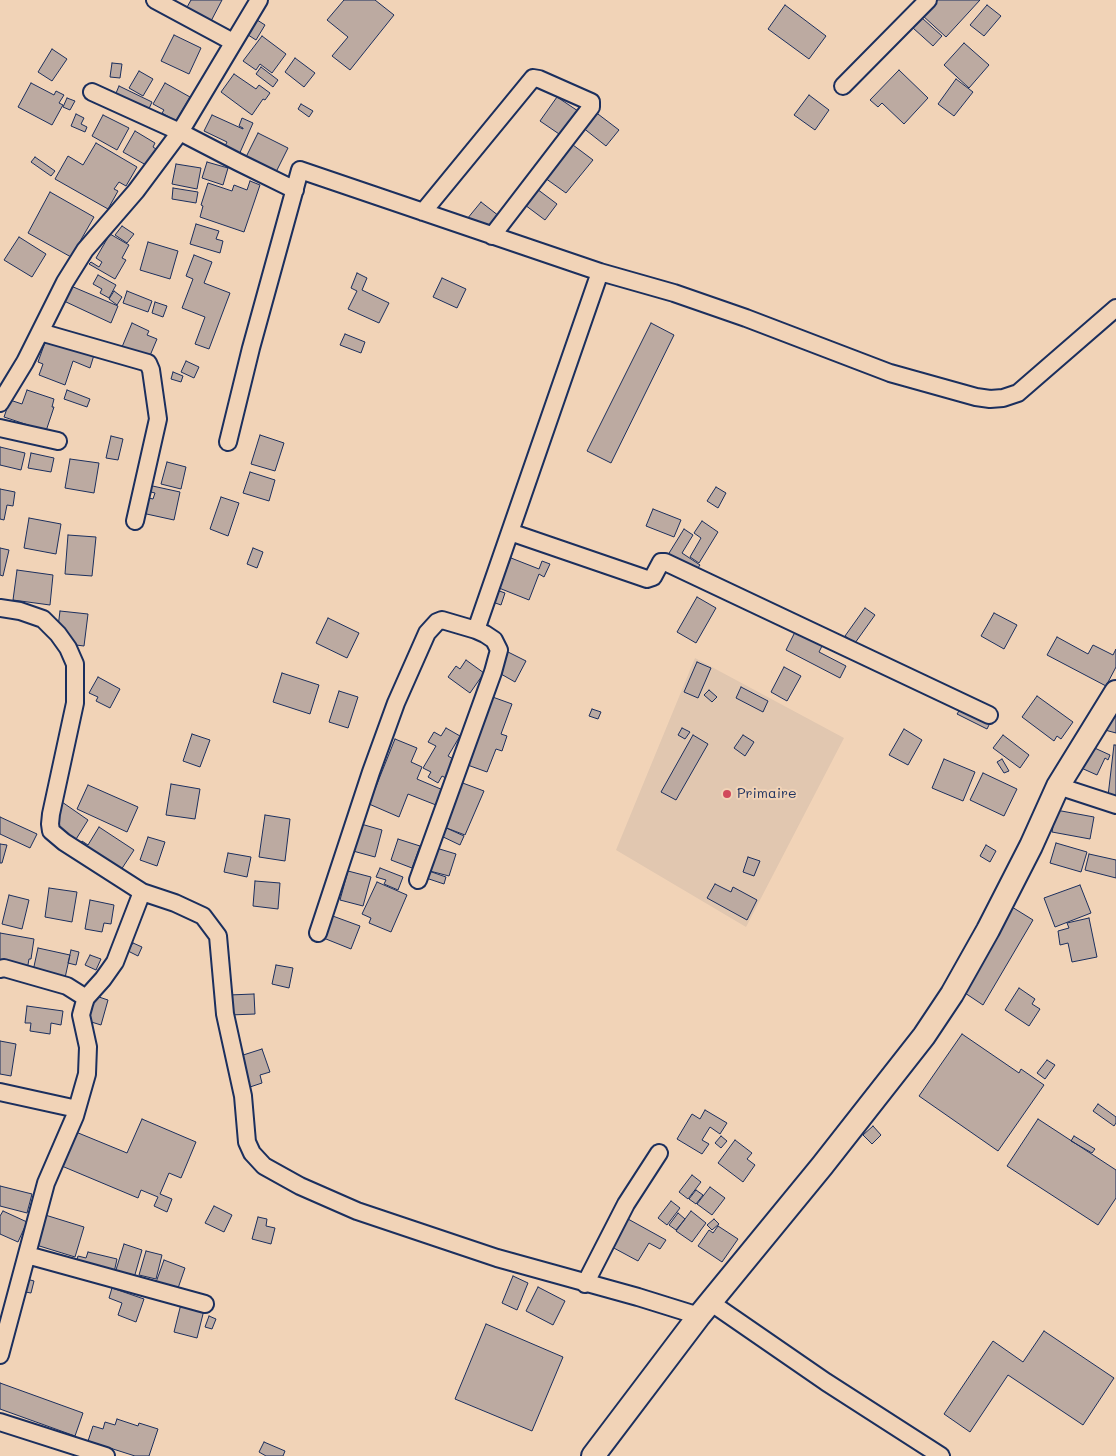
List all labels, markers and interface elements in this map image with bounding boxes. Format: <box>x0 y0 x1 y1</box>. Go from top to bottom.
place label: Primaire <box>737 786 797 802</box>
marker: Primaire <box>721 788 733 800</box>

